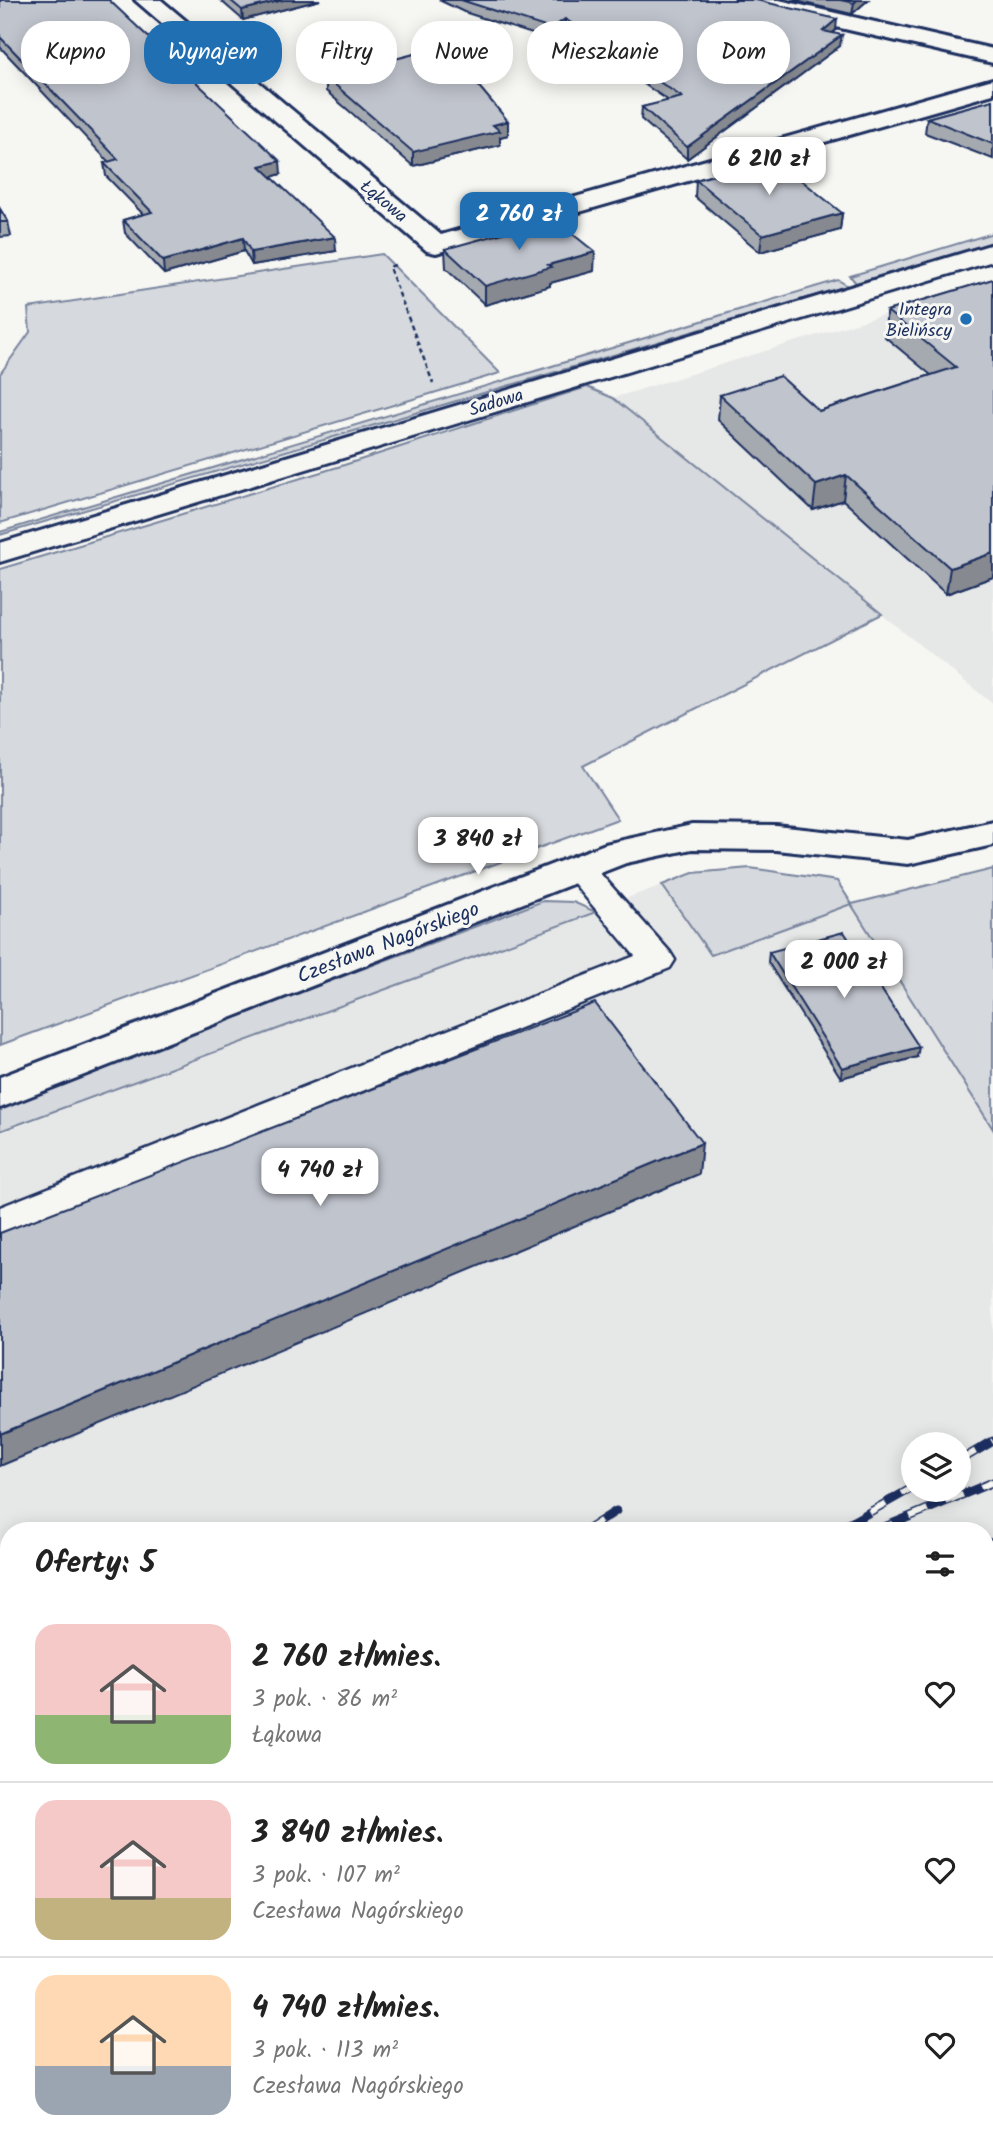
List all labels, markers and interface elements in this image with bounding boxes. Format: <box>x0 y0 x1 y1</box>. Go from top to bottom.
chip: Kupno <box>21 21 130 84</box>
chip: Wynajem <box>144 21 282 84</box>
chip: Filtry <box>296 21 397 84</box>
chip: Nowe <box>411 21 513 84</box>
chip: Mieszkanie <box>527 21 683 84</box>
chip: Dom <box>697 21 790 84</box>
pin: 6 210 zł <box>697 138 841 197</box>
text: 6 210 zł <box>728 142 810 178</box>
street label: Łąkowa <box>353 173 413 231</box>
pin: 2 760 zł <box>447 192 591 252</box>
text: 2 760 zł <box>476 197 562 233</box>
place label: Integra Bielińscy <box>886 296 953 346</box>
marker: Integra Bielińscy <box>958 311 974 327</box>
street label: Sadowa <box>466 381 527 425</box>
pin: 3 840 zł <box>406 818 550 877</box>
text: 3 840 zł <box>434 822 522 858</box>
street label: Czesława Nagórskiego <box>292 893 485 993</box>
pin: 2 000 zł <box>772 940 916 1000</box>
text: 2 000 zł <box>801 945 887 981</box>
pin: 4 740 zł <box>248 1148 392 1208</box>
text: 4 740 zł <box>277 1153 363 1189</box>
map controls <box>901 1432 971 1502</box>
button: layers <box>901 1432 971 1502</box>
text: Oferty: 5 <box>35 1540 155 1588</box>
icon: filters <box>921 1545 959 1583</box>
text: 2 760 zł/mies. <box>252 1634 441 1682</box>
icon: home <box>91 1652 175 1736</box>
icon: heart <box>921 1675 959 1713</box>
text: 3 pok. · 86 m² <box>252 1682 397 1718</box>
text: Łąkowa <box>252 1718 322 1754</box>
text: 3 840 zł/mies. <box>252 1810 443 1858</box>
icon: home <box>91 1828 175 1912</box>
icon: heart <box>921 1851 959 1889</box>
text: 3 pok. · 107 m² <box>252 1858 400 1894</box>
text: Czesława Nagórskiego <box>252 1894 464 1930</box>
text: 4 740 zł/mies. <box>252 1985 440 2033</box>
icon: home <box>91 2003 175 2087</box>
icon: heart <box>921 2026 959 2064</box>
text: 3 pok. · 113 m² <box>252 2033 398 2069</box>
text: Czesława Nagórskiego <box>252 2069 464 2105</box>

